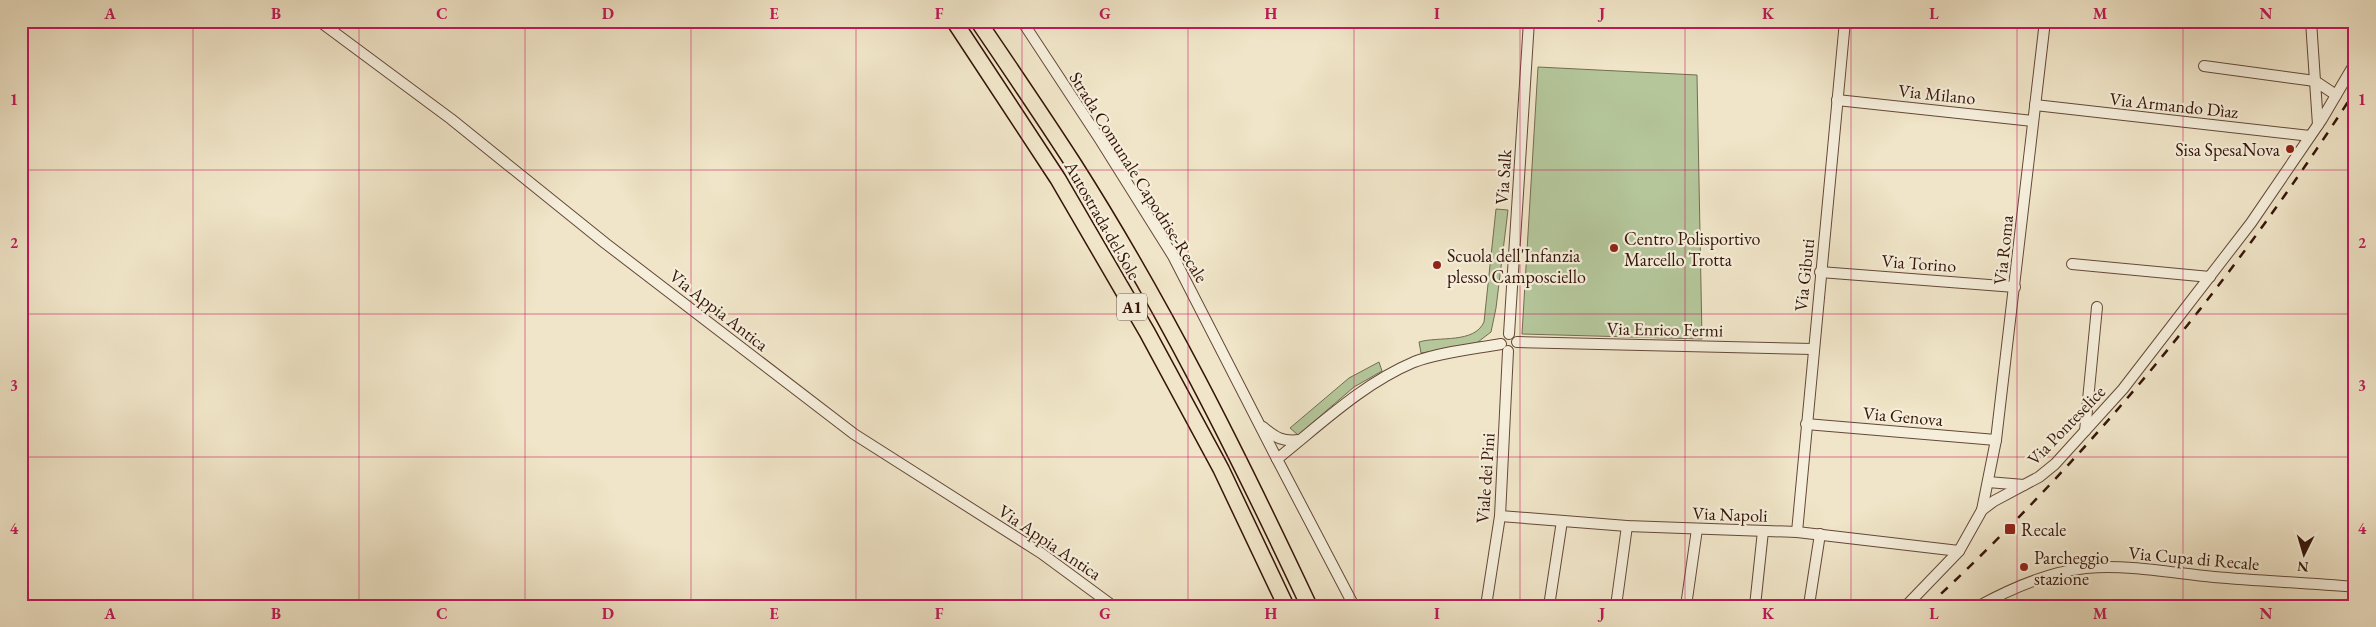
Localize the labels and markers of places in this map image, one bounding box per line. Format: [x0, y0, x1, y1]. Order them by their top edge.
place label: Sisa SpesaNova [2175, 138, 2281, 161]
marker: Sisa SpesaNova [2284, 143, 2296, 155]
place label: Centro Polisportivo Marcello Trotta [1624, 227, 1760, 271]
marker: Centro Polisportivo Marcello Trotta [1608, 242, 1620, 254]
place label: Scuola dell'Infanzia plesso Camposciello [1447, 244, 1586, 288]
marker: Scuola dell'Infanzia plesso Camposciello [1431, 259, 1443, 271]
place label: Recale [2021, 518, 2066, 541]
marker: Recale [2003, 522, 2017, 536]
place label: Parcheggio stazione [2034, 546, 2109, 590]
marker: Parcheggio stazione [2018, 561, 2030, 573]

